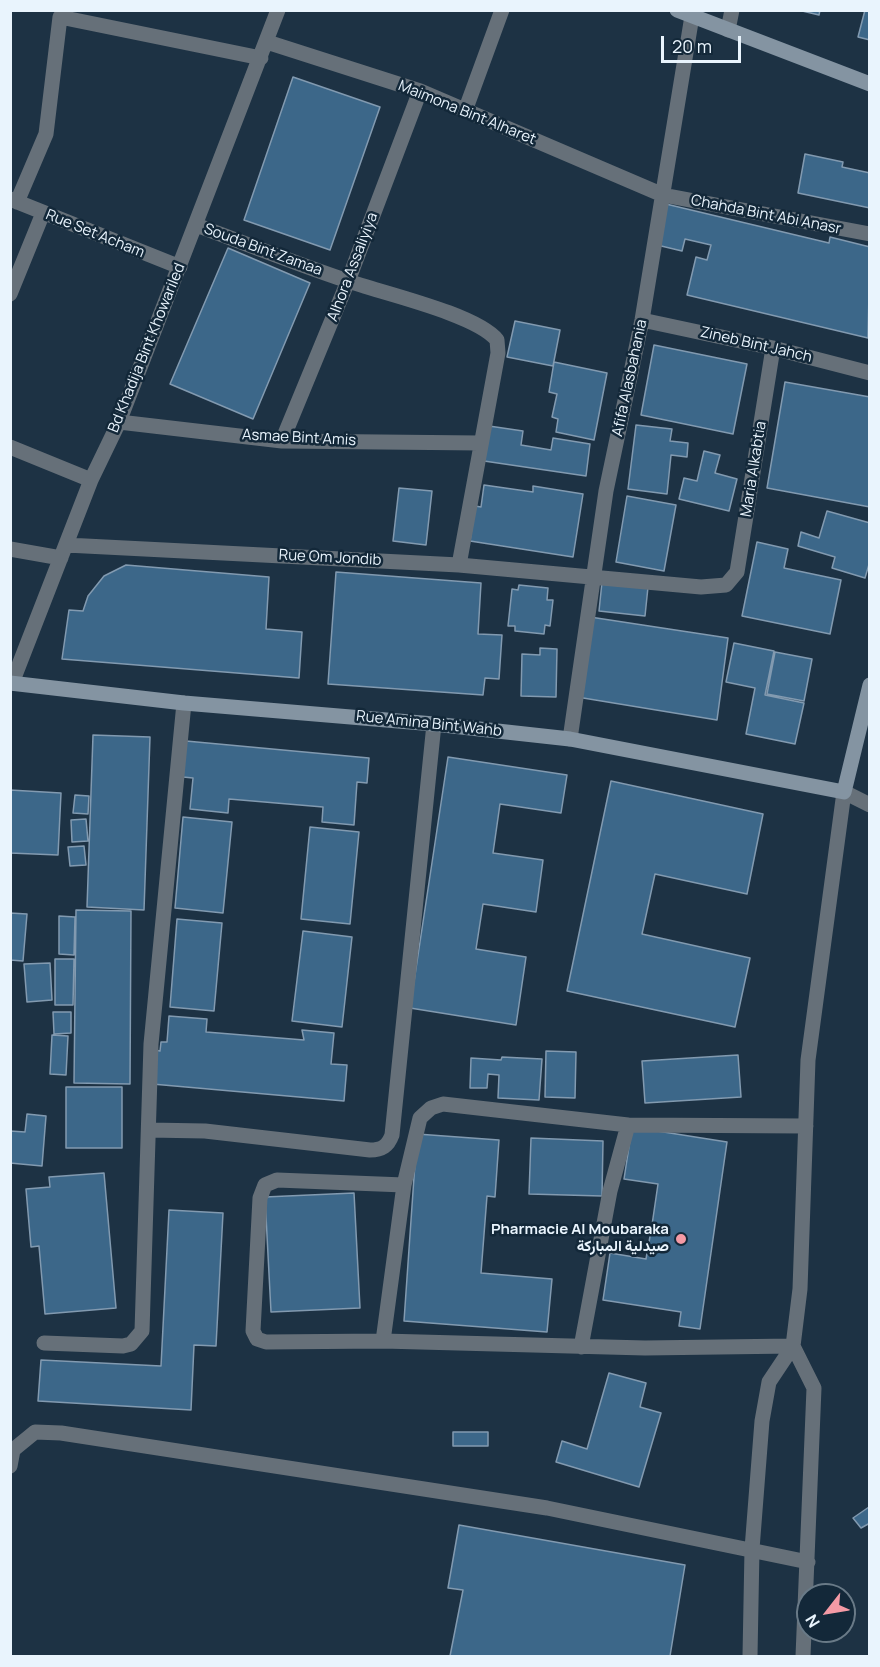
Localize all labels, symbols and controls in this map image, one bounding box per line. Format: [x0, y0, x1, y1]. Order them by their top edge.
scale bar [664, 24, 744, 62]
text: 20 m [672, 34, 712, 58]
street label: Maimona Bint Alharet [395, 77, 539, 149]
street label: Chahda Bint Abi Anasr [689, 192, 843, 238]
street label: Rue Set Acham [43, 206, 147, 262]
street label: Alhora Assaliyiya [324, 210, 382, 324]
street label: Souda Bint Zamaa [201, 220, 325, 280]
street label: Bd Khadija Bint Khowariled [105, 261, 189, 435]
street label: Afifa Alasbahania [609, 318, 651, 438]
street label: Zineb Bint Jahch [698, 323, 814, 367]
street label: Maria Alkabtia [738, 420, 770, 518]
street label: Asmae Bint Amis [241, 426, 357, 450]
street label: Rue Om Jondib [278, 546, 382, 570]
street label: Rue Amina Bint Wahb [355, 707, 503, 741]
place label: Pharmacie Al Moubaraka صيدلية المباركة [491, 1221, 669, 1256]
marker: Pharmacie Al Moubaraka صيدلية المباركة [674, 1232, 688, 1246]
north arrow [796, 1583, 856, 1643]
text: N [800, 1611, 825, 1632]

